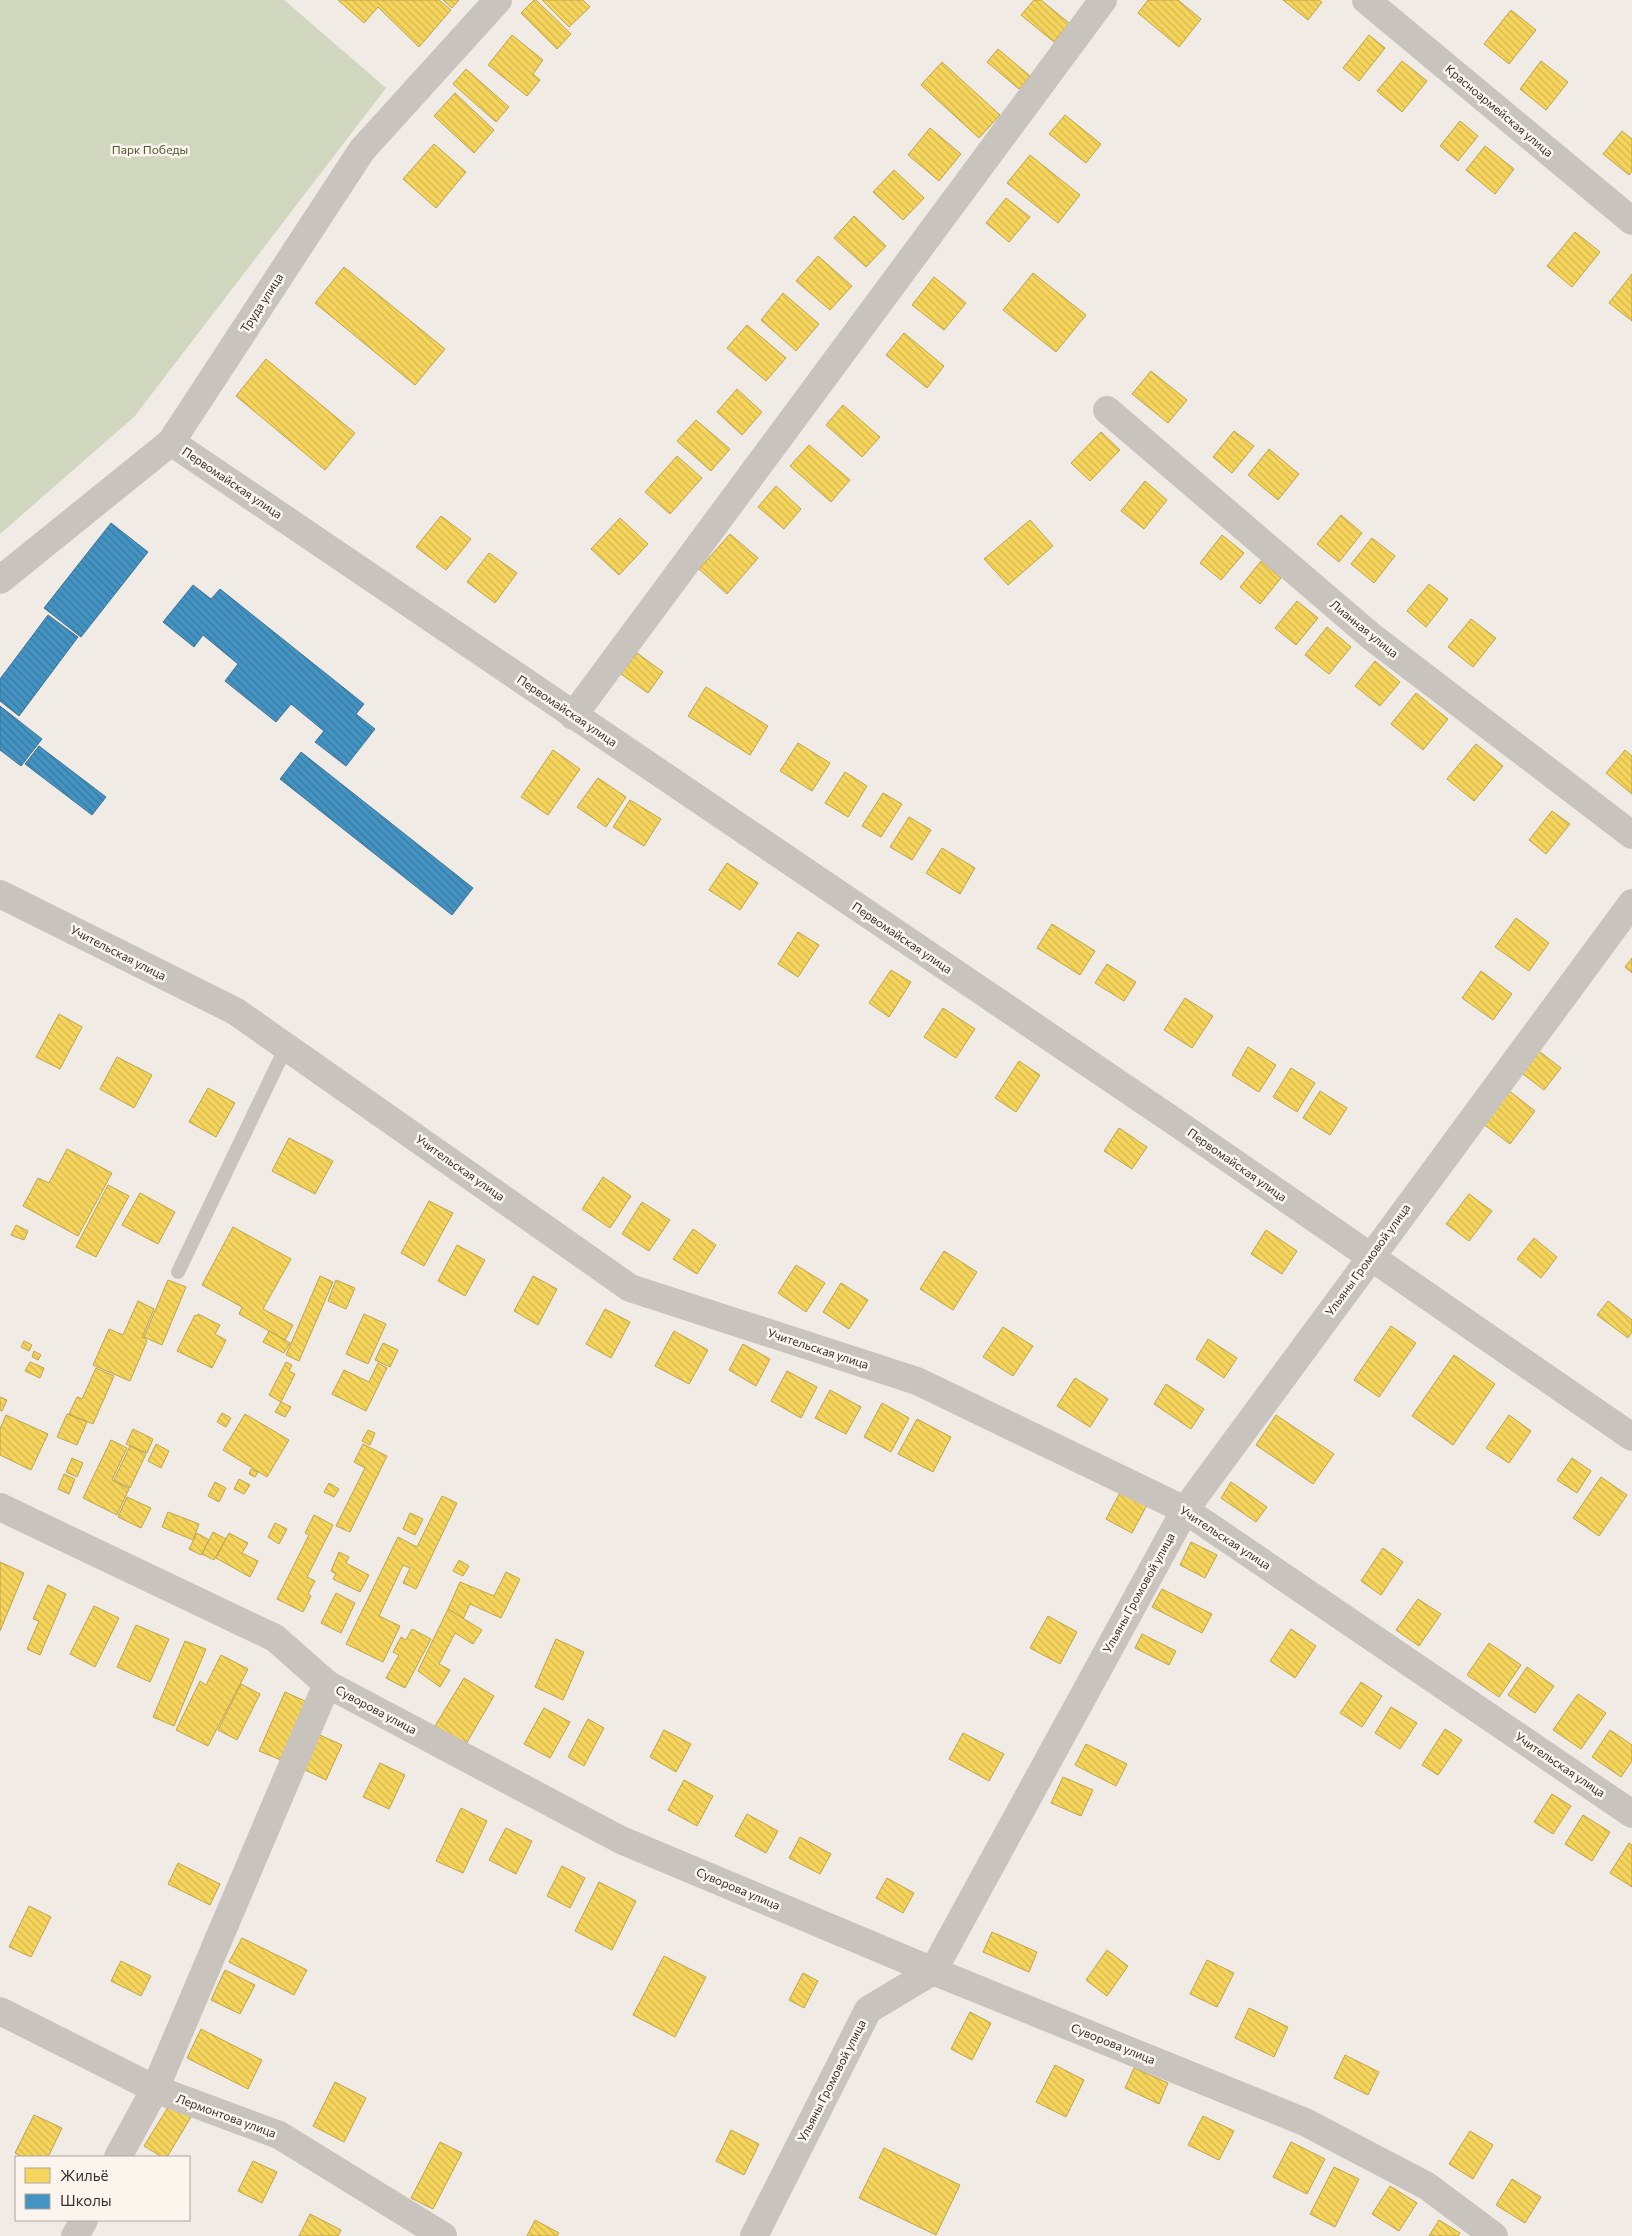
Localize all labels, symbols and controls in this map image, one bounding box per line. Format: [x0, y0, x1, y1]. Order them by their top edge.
street label: Красноармейская улица [1443, 61, 1556, 159]
park label: Парк Победы [112, 142, 188, 156]
street label: Труда улица [237, 270, 285, 335]
street label: Первомайская улица [180, 444, 285, 521]
street label: Лианная улица [1328, 597, 1401, 660]
street label: Первомайская улица [515, 672, 620, 749]
street label: Первомайская улица [850, 899, 955, 976]
street label: Учительская улица [68, 922, 169, 982]
street label: Первомайская улица [1185, 1125, 1290, 1204]
street label: Учительская улица [413, 1131, 508, 1203]
street label: Ульяны Громовой улица [1322, 1201, 1413, 1318]
street label: Учительская улица [766, 1325, 871, 1371]
street label: Учительская улица [1177, 1503, 1274, 1572]
street label: Ульяны Громовой улица [1099, 1530, 1177, 1655]
street label: Суворова улица [334, 1682, 419, 1736]
street label: Учительская улица [1513, 1729, 1608, 1799]
street label: Суворова улица [694, 1864, 782, 1912]
street label: Ульяны Громовой улица [794, 2017, 868, 2144]
street label: Суворова улица [1069, 2020, 1158, 2066]
street label: Лермонтова улица [174, 2090, 278, 2140]
legend [15, 2156, 190, 2221]
text: Жильё [60, 2166, 108, 2184]
text: Школы [60, 2191, 112, 2209]

